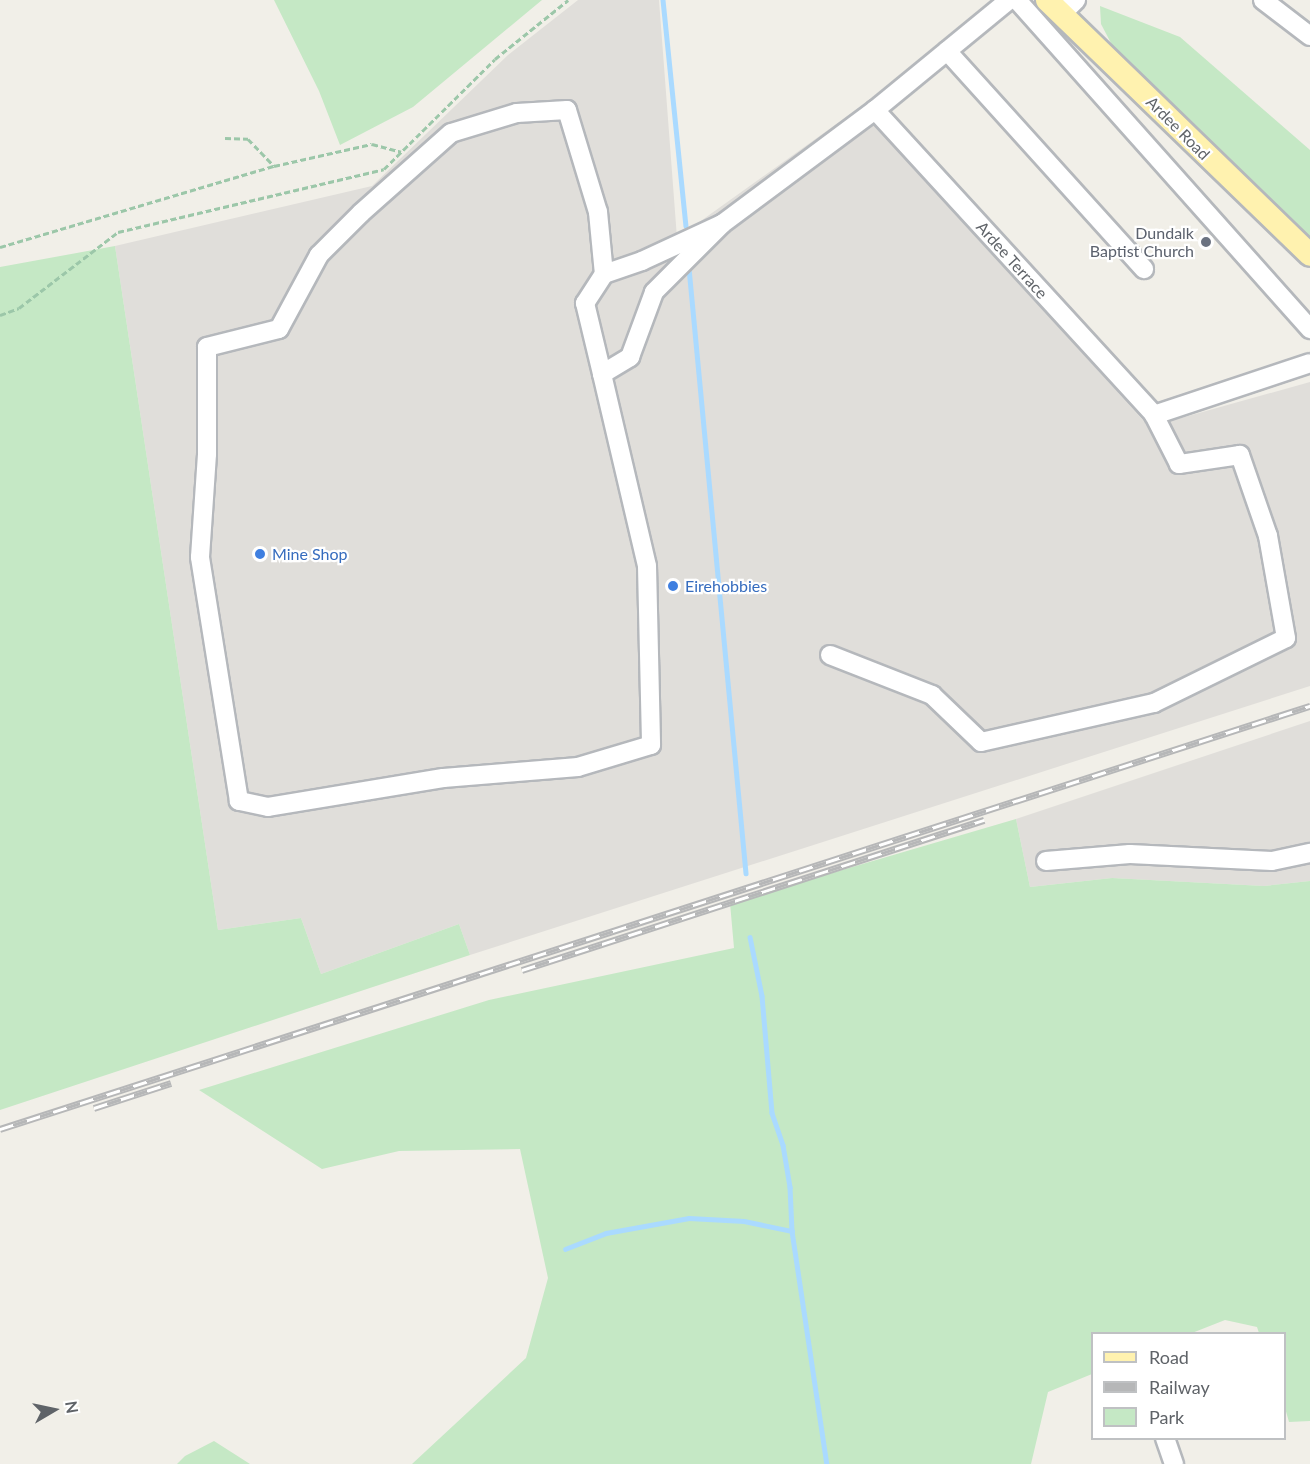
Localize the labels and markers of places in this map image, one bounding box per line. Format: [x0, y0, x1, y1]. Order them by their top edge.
place label: Dundalk Baptist Church [1090, 223, 1194, 261]
marker: Dundalk Baptist Church [1199, 235, 1213, 249]
place label: Mine Shop [272, 544, 348, 564]
marker: Mine Shop [253, 547, 267, 561]
place label: Eirehobbies [685, 576, 767, 596]
marker: Eirehobbies [666, 579, 680, 593]

